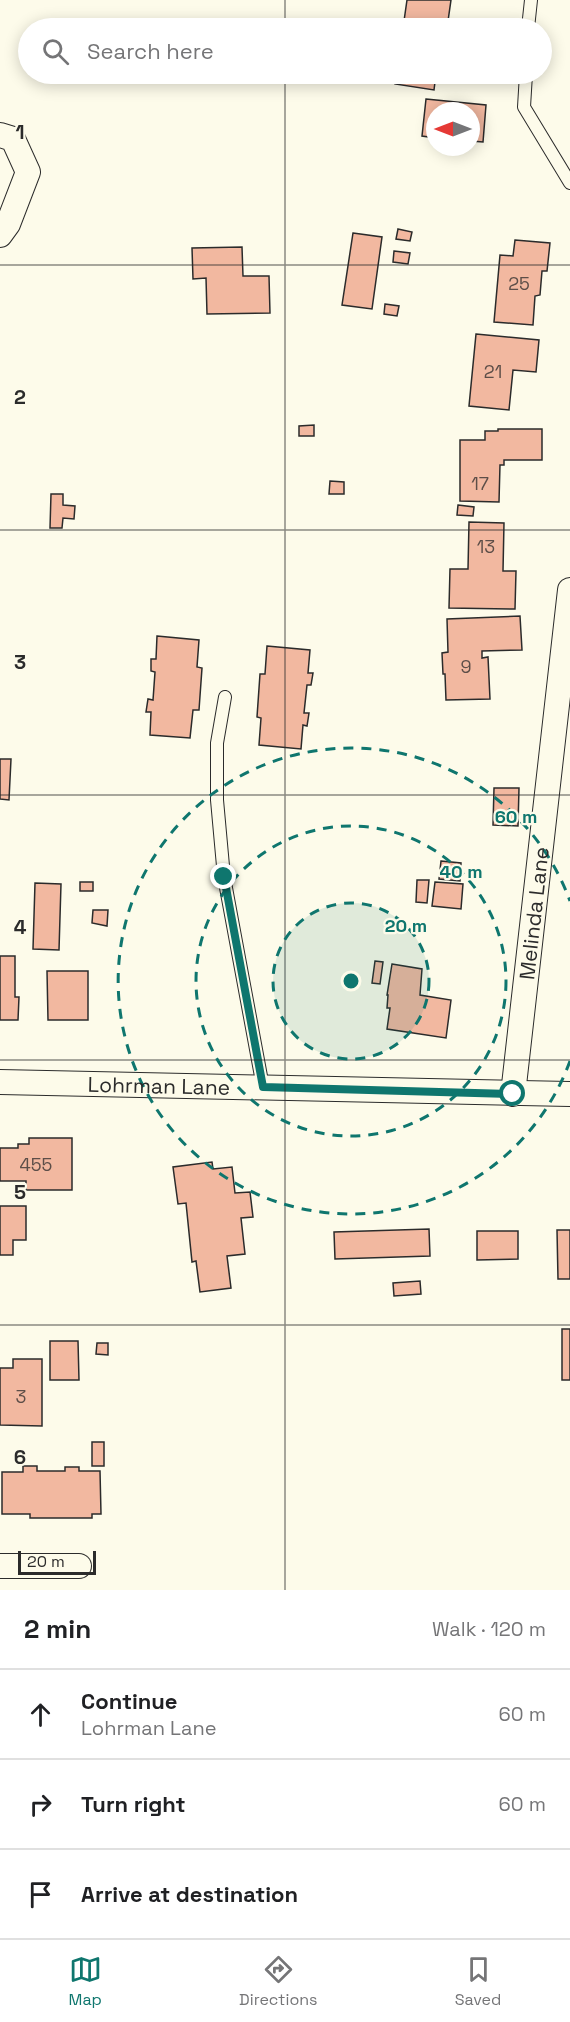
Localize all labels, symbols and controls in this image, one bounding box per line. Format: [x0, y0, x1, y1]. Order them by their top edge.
search box [18, 18, 552, 84]
icon: search [39, 35, 72, 68]
text: Search here [87, 37, 214, 65]
north arrow [426, 102, 480, 156]
text: 1 [15, 119, 25, 145]
house number: 25 [508, 272, 530, 295]
house number: 21 [484, 360, 502, 383]
text: 2 [14, 384, 26, 410]
house number: 17 [471, 472, 489, 495]
house number: 13 [477, 535, 495, 558]
text: 3 [14, 649, 26, 675]
house number: 9 [460, 655, 472, 678]
text: 60 m [495, 805, 537, 828]
street label: Melinda Lane [513, 845, 554, 981]
text: 40 m [439, 860, 483, 883]
route end [210, 863, 236, 889]
text: 4 [14, 914, 27, 940]
text: 20 m [385, 914, 427, 937]
centre of rings [341, 971, 361, 991]
street label: Lohrman Lane [87, 1070, 230, 1100]
route start [499, 1080, 525, 1106]
house number: 455 [20, 1153, 52, 1176]
text: 5 [14, 1179, 26, 1205]
house number: 3 [16, 1385, 26, 1408]
text: 6 [14, 1444, 26, 1470]
scale bar [18, 1548, 96, 1576]
text: 20 m [27, 1551, 65, 1572]
text: 2 min [24, 1612, 91, 1646]
text: Walk · 120 m [432, 1616, 546, 1642]
text: Continue [81, 1687, 177, 1715]
icon: ahead [24, 1698, 57, 1731]
text: 60 m [499, 1701, 546, 1727]
text: Lohrman Lane [81, 1715, 217, 1741]
icon: right [24, 1788, 57, 1821]
text: Turn right [81, 1790, 186, 1818]
text: 60 m [499, 1791, 546, 1817]
icon: arrive [24, 1878, 57, 1911]
text: Arrive at destination [81, 1880, 298, 1908]
tab: Map [69, 1953, 102, 2010]
tab: Directions [239, 1953, 318, 2010]
tab: Saved [455, 1953, 501, 2010]

